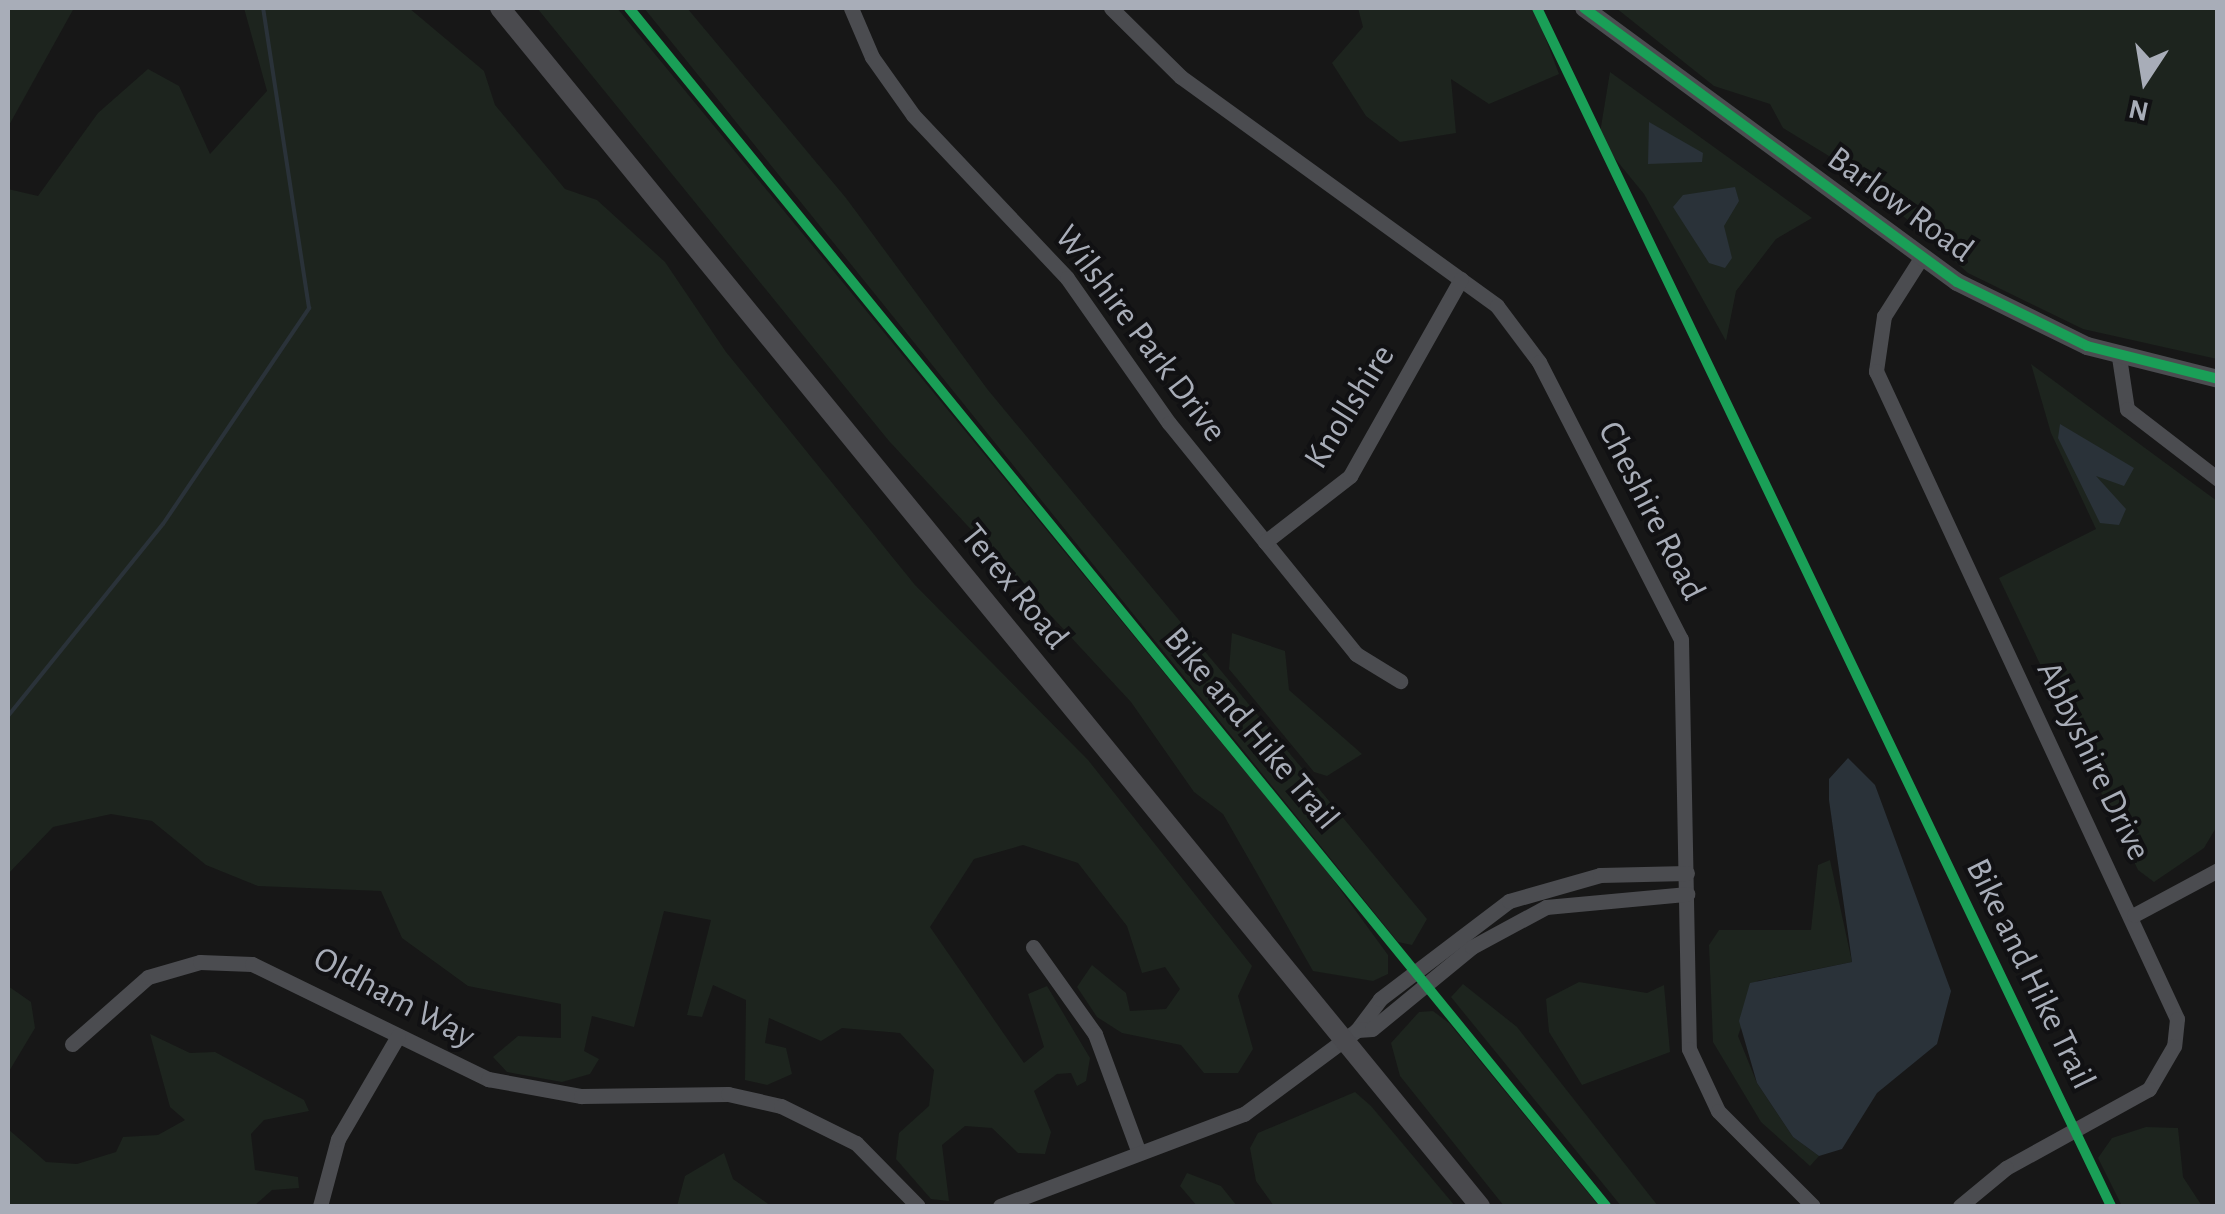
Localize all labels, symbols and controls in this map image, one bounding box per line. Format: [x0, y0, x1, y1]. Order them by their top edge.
north arrow [2095, 30, 2195, 130]
text: N [2126, 94, 2151, 125]
street label: Barlow Road [1819, 138, 1981, 272]
street label: Wilshire Park Drive [1045, 217, 1235, 451]
street label: Knollshire [1296, 337, 1404, 477]
street label: Cheshire Road [1588, 415, 1714, 607]
street label: Terex Road [951, 516, 1077, 658]
street label: Bike and Hike Trail [1154, 619, 1348, 839]
street label: Abbyshire Drive [2027, 655, 2159, 867]
street label: Bike and Hike Trail [1956, 852, 2104, 1096]
street label: Oldham Way [306, 938, 482, 1058]

